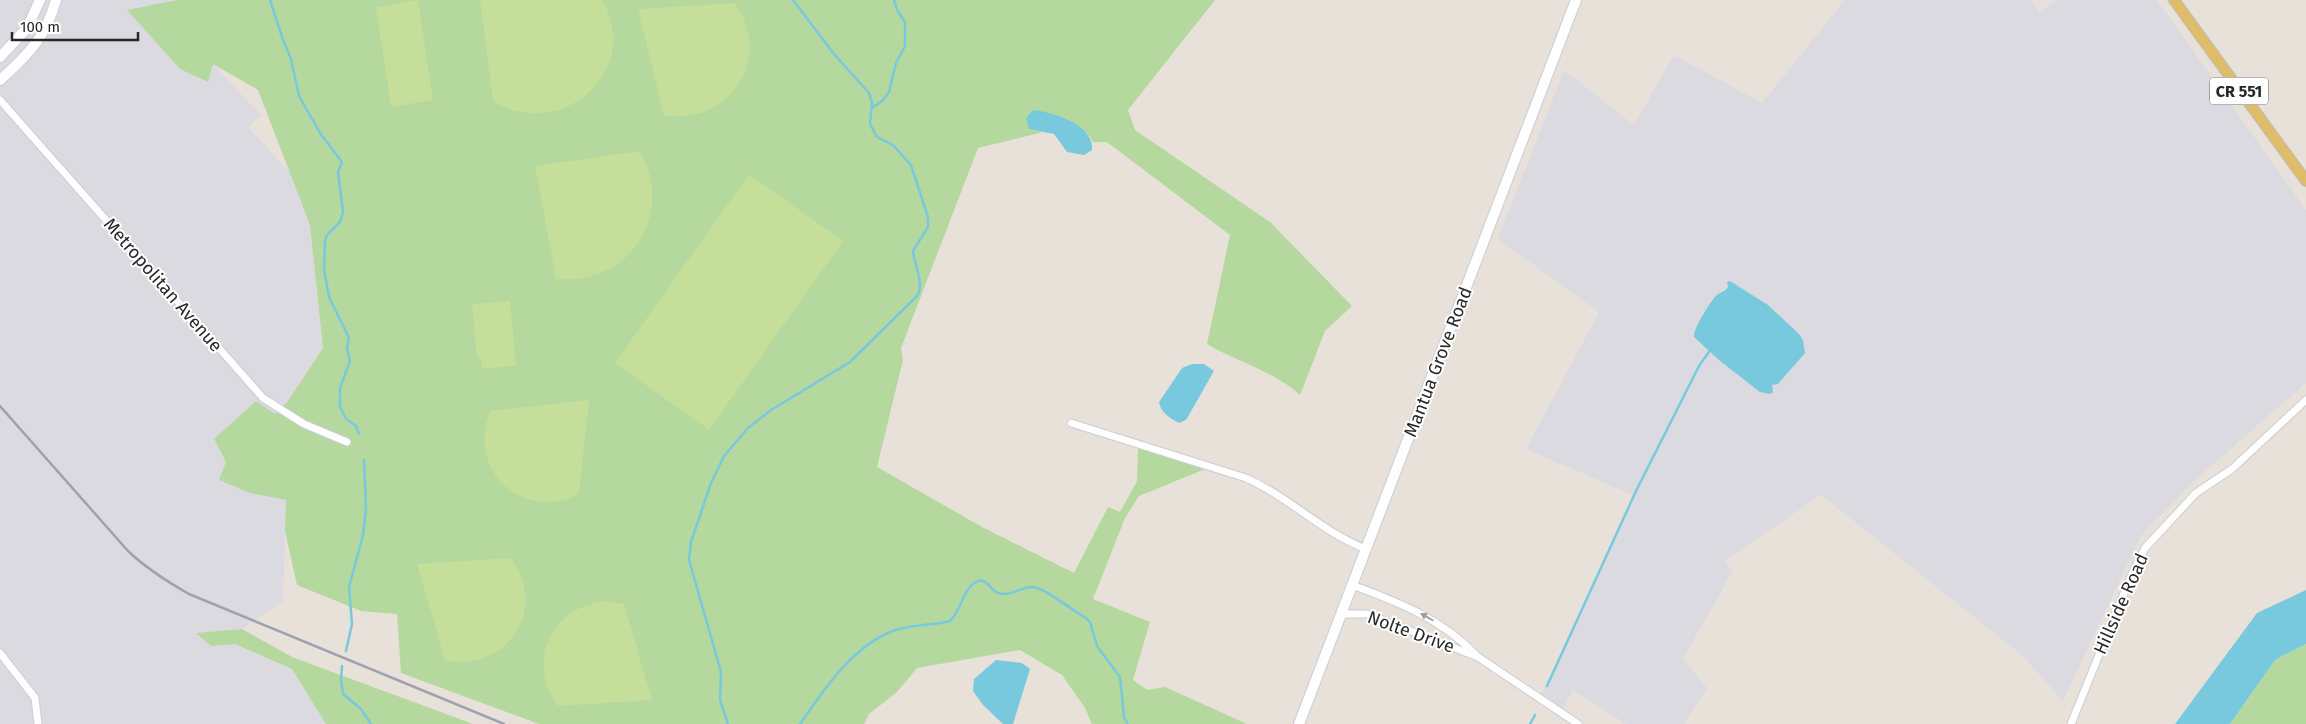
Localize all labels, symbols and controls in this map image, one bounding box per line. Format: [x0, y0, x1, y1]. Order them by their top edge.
scale bar [12, 10, 139, 42]
text: 100 m [20, 18, 60, 36]
road number: CR 551 [2210, 78, 2268, 104]
street label: Metropolitan Avenue [99, 214, 227, 356]
street label: Mantua Grove Road [1399, 284, 1477, 440]
street label: Hillside Road [2089, 550, 2153, 658]
street label: Nolte Drive [1364, 606, 1458, 658]
one-way arrow [1420, 612, 1433, 621]

